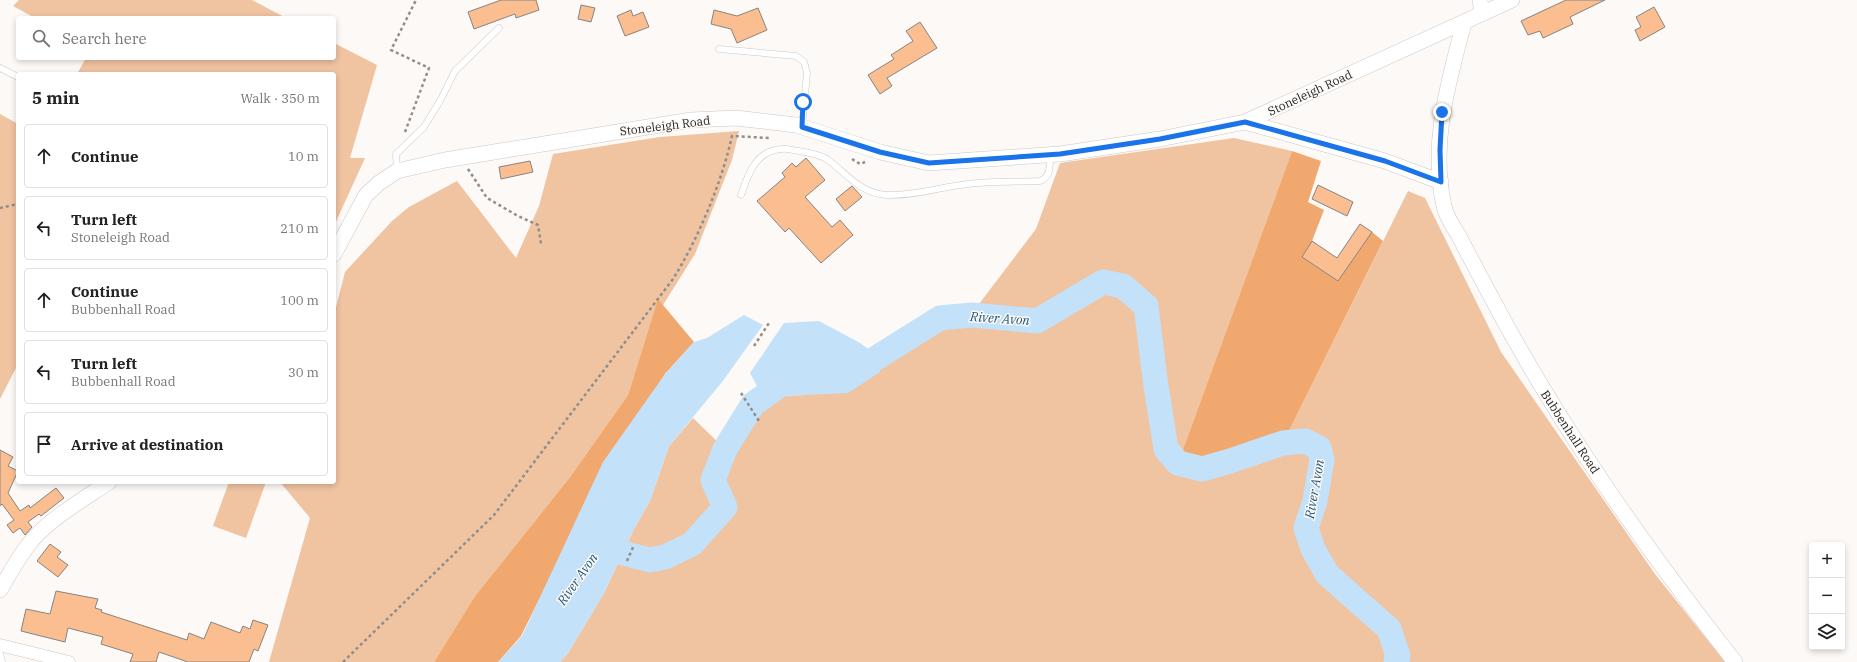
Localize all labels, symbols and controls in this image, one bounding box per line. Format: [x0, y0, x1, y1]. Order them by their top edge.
search box [16, 16, 336, 60]
icon: search [30, 27, 52, 49]
text: Search here [62, 29, 147, 48]
street label: Stoneleigh Road [1265, 66, 1354, 119]
text: 5 min [32, 87, 80, 109]
text: Walk · 350 m [241, 90, 320, 107]
route start [794, 93, 812, 111]
route end [1433, 103, 1451, 121]
street label: Stoneleigh Road [619, 112, 711, 139]
icon: ahead [33, 145, 55, 167]
text: Continue [71, 147, 138, 166]
text: 10 m [288, 148, 319, 165]
text: Turn left [71, 210, 137, 229]
icon: left [33, 217, 55, 239]
text: 210 m [280, 220, 319, 237]
text: Stoneleigh Road [71, 229, 170, 246]
text: Continue [71, 282, 138, 301]
icon: ahead [33, 289, 55, 311]
text: 100 m [280, 292, 319, 309]
text: Bubbenhall Road [71, 301, 176, 318]
water label: River Avon [969, 308, 1031, 329]
text: Turn left [71, 354, 137, 373]
icon: left [33, 361, 55, 383]
text: 30 m [288, 364, 319, 381]
text: Bubbenhall Road [71, 373, 176, 390]
street label: Bubbenhall Road [1538, 387, 1603, 476]
icon: arrive [33, 433, 55, 455]
text: Arrive at destination [71, 435, 223, 454]
water label: River Avon [1301, 458, 1328, 521]
map controls [1809, 542, 1845, 650]
button: + [1809, 542, 1845, 578]
water label: River Avon [553, 549, 602, 609]
button: − [1809, 578, 1845, 614]
button: layers [1809, 614, 1845, 650]

